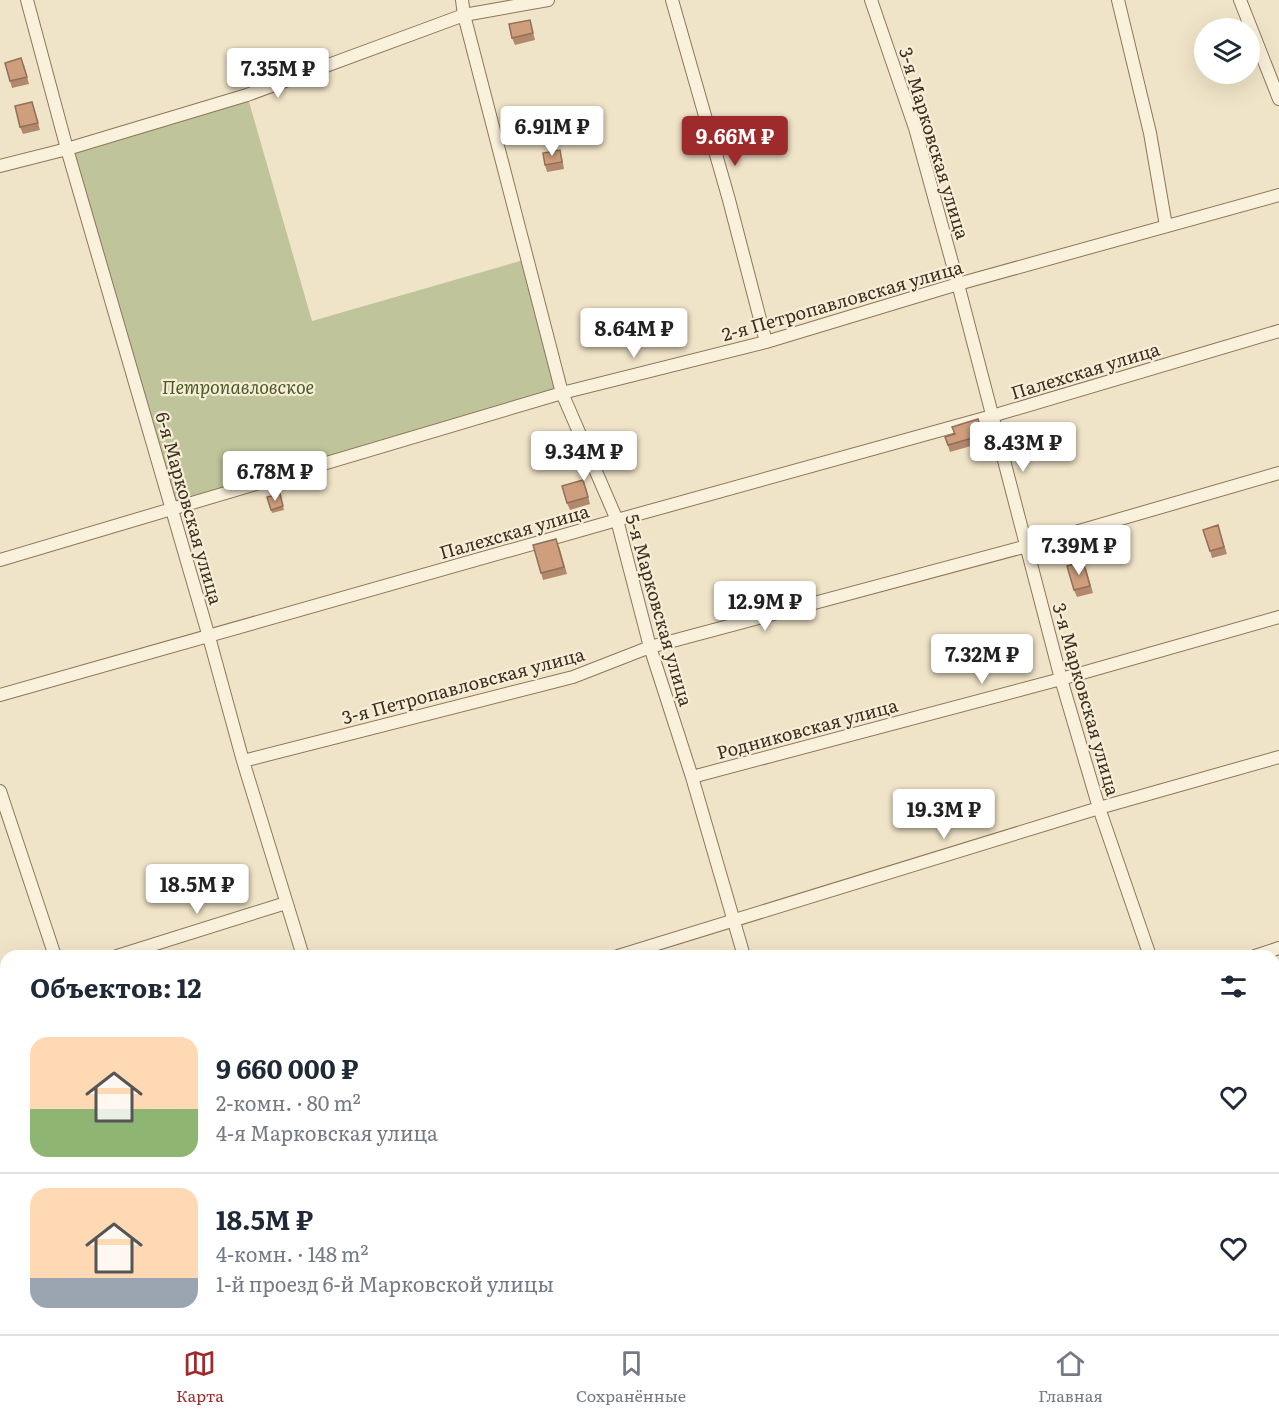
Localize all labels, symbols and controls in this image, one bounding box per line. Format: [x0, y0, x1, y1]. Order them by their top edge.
map controls [1194, 18, 1260, 84]
button: layers [1194, 18, 1260, 84]
street label: 3-я Марковская улица [893, 44, 977, 243]
pin: 7.35M ₽ [223, 48, 333, 99]
text: 7.35M ₽ [241, 52, 315, 82]
pin: 6.91M ₽ [497, 106, 607, 157]
text: 6.91M ₽ [514, 110, 590, 140]
pin: 9.66M ₽ [680, 116, 790, 167]
text: 9.66M ₽ [696, 120, 774, 150]
street label: 2-я Петропавловская улица [718, 253, 966, 347]
pin: 8.64M ₽ [579, 308, 689, 359]
text: 8.64M ₽ [594, 312, 674, 342]
street label: Палехская улица [1007, 334, 1163, 406]
park label: Петропавловское [162, 373, 314, 400]
street label: 6-я Марковская улица [150, 408, 231, 608]
pin: 8.43M ₽ [968, 422, 1078, 473]
text: 8.43M ₽ [984, 426, 1062, 456]
pin: 9.34M ₽ [529, 431, 639, 482]
text: 9.34M ₽ [545, 435, 623, 465]
pin: 6.78M ₽ [220, 451, 330, 502]
text: 6.78M ₽ [237, 455, 313, 485]
street label: Палехская улица [436, 497, 592, 565]
street label: 5-я Марковская улица [620, 511, 700, 710]
pin: 7.39M ₽ [1024, 525, 1134, 576]
text: 7.39M ₽ [1041, 529, 1117, 559]
pin: 12.9M ₽ [710, 581, 820, 632]
text: 12.9M ₽ [728, 585, 802, 615]
street label: 3-я Марковская улица [1047, 599, 1128, 799]
pin: 7.32M ₽ [927, 634, 1037, 685]
text: 7.32M ₽ [945, 638, 1019, 668]
street label: 3-я Петропавловская улица [339, 640, 588, 730]
street label: Родниковская улица [713, 691, 901, 765]
pin: 19.3M ₽ [889, 789, 999, 840]
text: 19.3M ₽ [907, 793, 981, 823]
pin: 18.5M ₽ [142, 864, 252, 915]
text: 18.5M ₽ [160, 868, 234, 898]
text: Объектов: 12 [30, 967, 201, 1006]
icon: filters [1217, 970, 1250, 1003]
text: 9 660 000 ₽ [216, 1048, 358, 1087]
icon: home [78, 1061, 150, 1133]
icon: heart [1217, 1081, 1250, 1114]
text: 2-комн. · 80 m² [216, 1087, 361, 1117]
text: 4-я Марковская улица [216, 1117, 438, 1147]
text: 18.5M ₽ [216, 1199, 313, 1238]
icon: home [78, 1212, 150, 1284]
icon: heart [1217, 1232, 1250, 1265]
text: 4-комн. · 148 m² [216, 1238, 368, 1268]
text: 1-й проезд 6-й Марковской улицы [216, 1268, 554, 1298]
tab: Карта [176, 1347, 224, 1407]
tab: Сохранённые [576, 1347, 686, 1407]
tab: Главная [1038, 1347, 1103, 1407]

